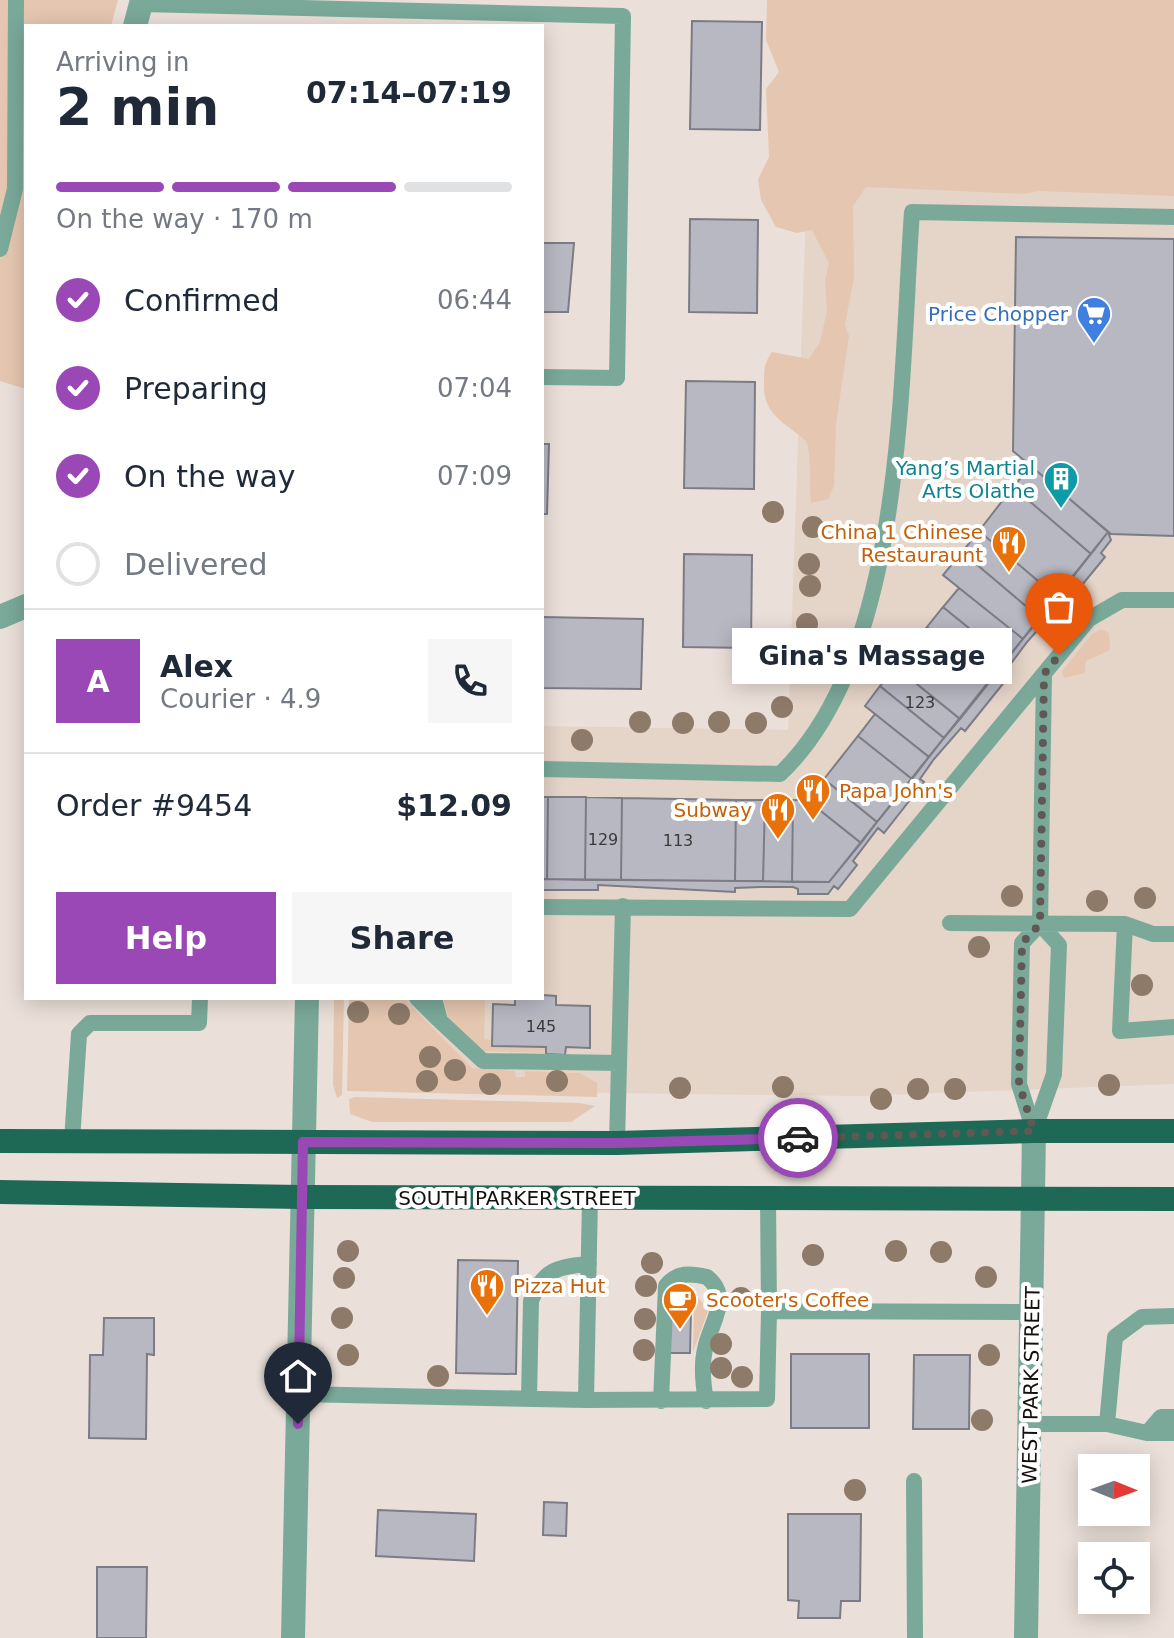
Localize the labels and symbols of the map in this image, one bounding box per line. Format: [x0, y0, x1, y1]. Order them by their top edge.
supermarket icon: Price Chopper [1075, 295, 1113, 345]
place label: Price Chopper [928, 302, 1069, 326]
place label: Yang’s Martial Arts Olathe [895, 456, 1035, 503]
building icon: Yang’s Martial Arts Olathe [1042, 460, 1080, 510]
place label: China 1 Chinese Restauraunt [821, 520, 983, 567]
restaurant icon: China 1 Chinese Restauraunt [990, 524, 1028, 574]
pin [1025, 573, 1093, 655]
callout: Gina's Massage [731, 627, 1011, 683]
house number: 123 [905, 693, 935, 712]
restaurant icon: Papa John's [794, 772, 832, 822]
place label: Papa John's [839, 779, 953, 803]
restaurant icon: Subway [759, 791, 797, 841]
place label: Subway [673, 798, 752, 822]
house number: 129 [588, 830, 618, 849]
house number: 113 [663, 831, 693, 850]
house number: 145 [526, 1017, 556, 1036]
courier [758, 1098, 838, 1178]
street label: SOUTH PARKER STREET [398, 1186, 636, 1210]
restaurant icon: Pizza Hut [468, 1267, 506, 1317]
place label: Pizza Hut [513, 1274, 606, 1298]
cafe icon: Scooter's Coffee [661, 1281, 699, 1331]
street label: WEST PARK STREET [1017, 1285, 1045, 1484]
place label: Scooter's Coffee [706, 1288, 869, 1312]
pin [264, 1342, 332, 1424]
north arrow [1078, 1454, 1150, 1526]

